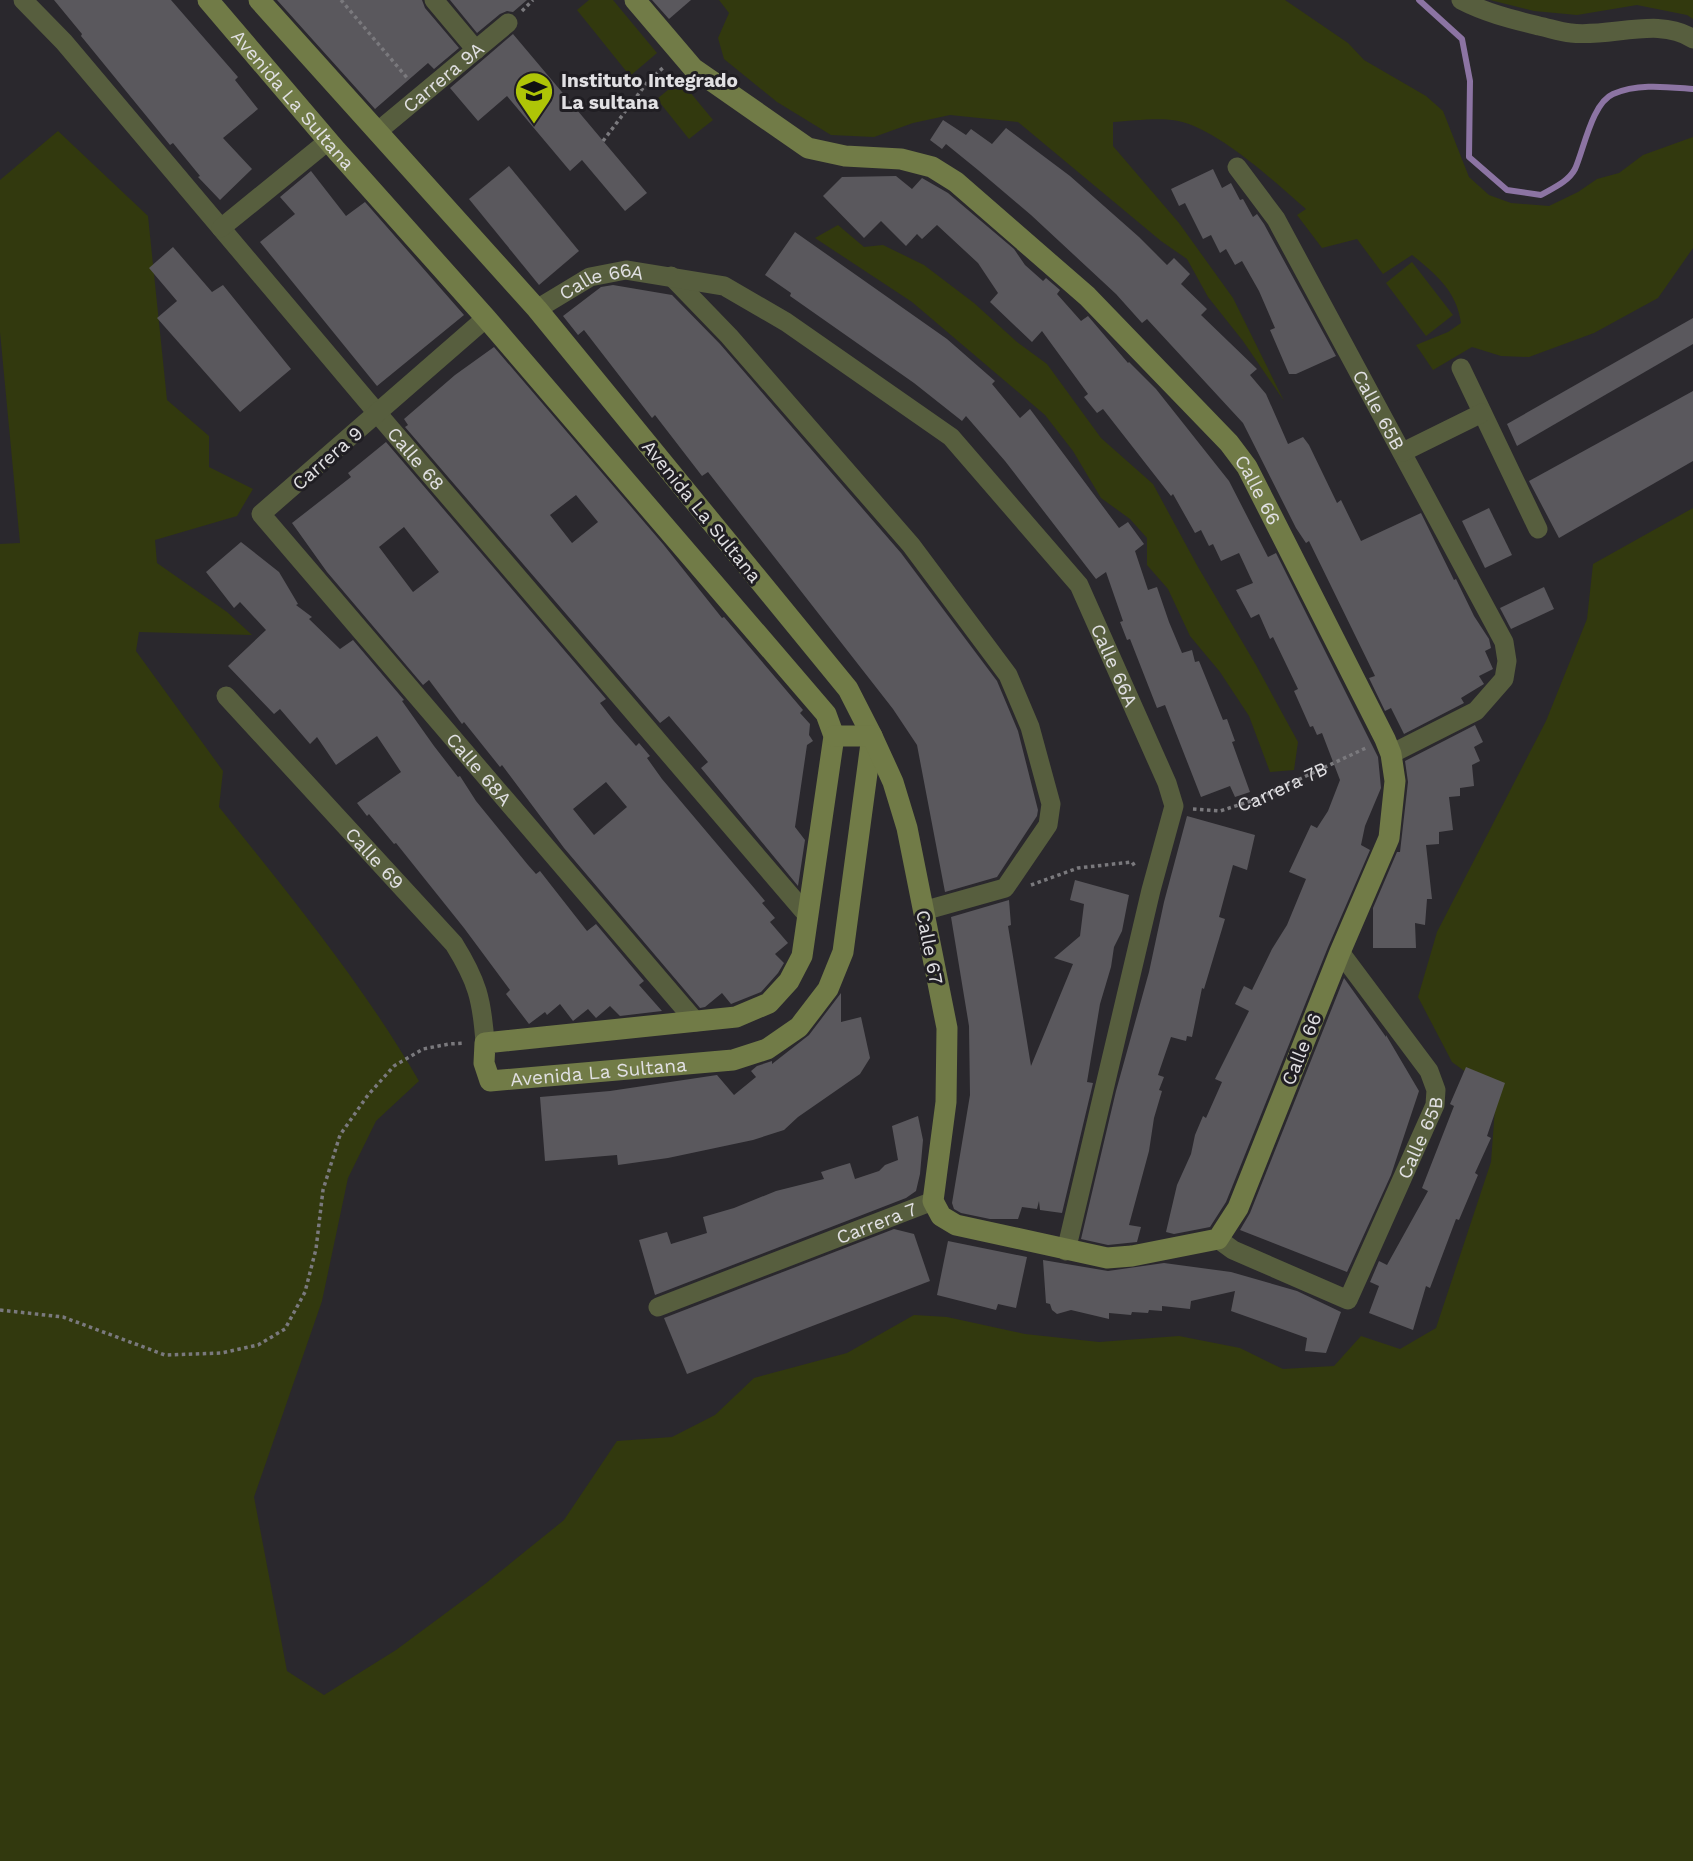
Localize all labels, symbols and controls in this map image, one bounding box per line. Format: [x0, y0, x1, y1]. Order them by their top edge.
street label: Avenida La Sultana [226, 25, 359, 175]
street label: Carrera 9A [398, 37, 489, 118]
place label: Instituto Integrado La sultana [561, 69, 738, 114]
school or university icon: Instituto Integrado La sultana [513, 70, 555, 125]
street label: Calle 66A [555, 258, 646, 305]
street label: Calle 65B [1348, 366, 1410, 454]
street label: Carrera 9 [287, 421, 367, 495]
street label: Calle 68 [382, 422, 449, 495]
street label: Avenida La Sultana [637, 435, 766, 587]
street label: Calle 66 [1230, 450, 1285, 529]
street label: Calle 66A [1086, 620, 1143, 711]
street label: Calle 68A [441, 728, 517, 811]
street label: Carrera 7B [1234, 757, 1331, 817]
street label: Calle 69 [340, 822, 409, 894]
street label: Calle 67 [911, 908, 948, 986]
street label: Calle 66 [1277, 1010, 1326, 1089]
street label: Avenida La Sultana [509, 1053, 688, 1091]
street label: Calle 65B [1393, 1096, 1448, 1183]
street label: Carrera 7 [833, 1197, 920, 1249]

